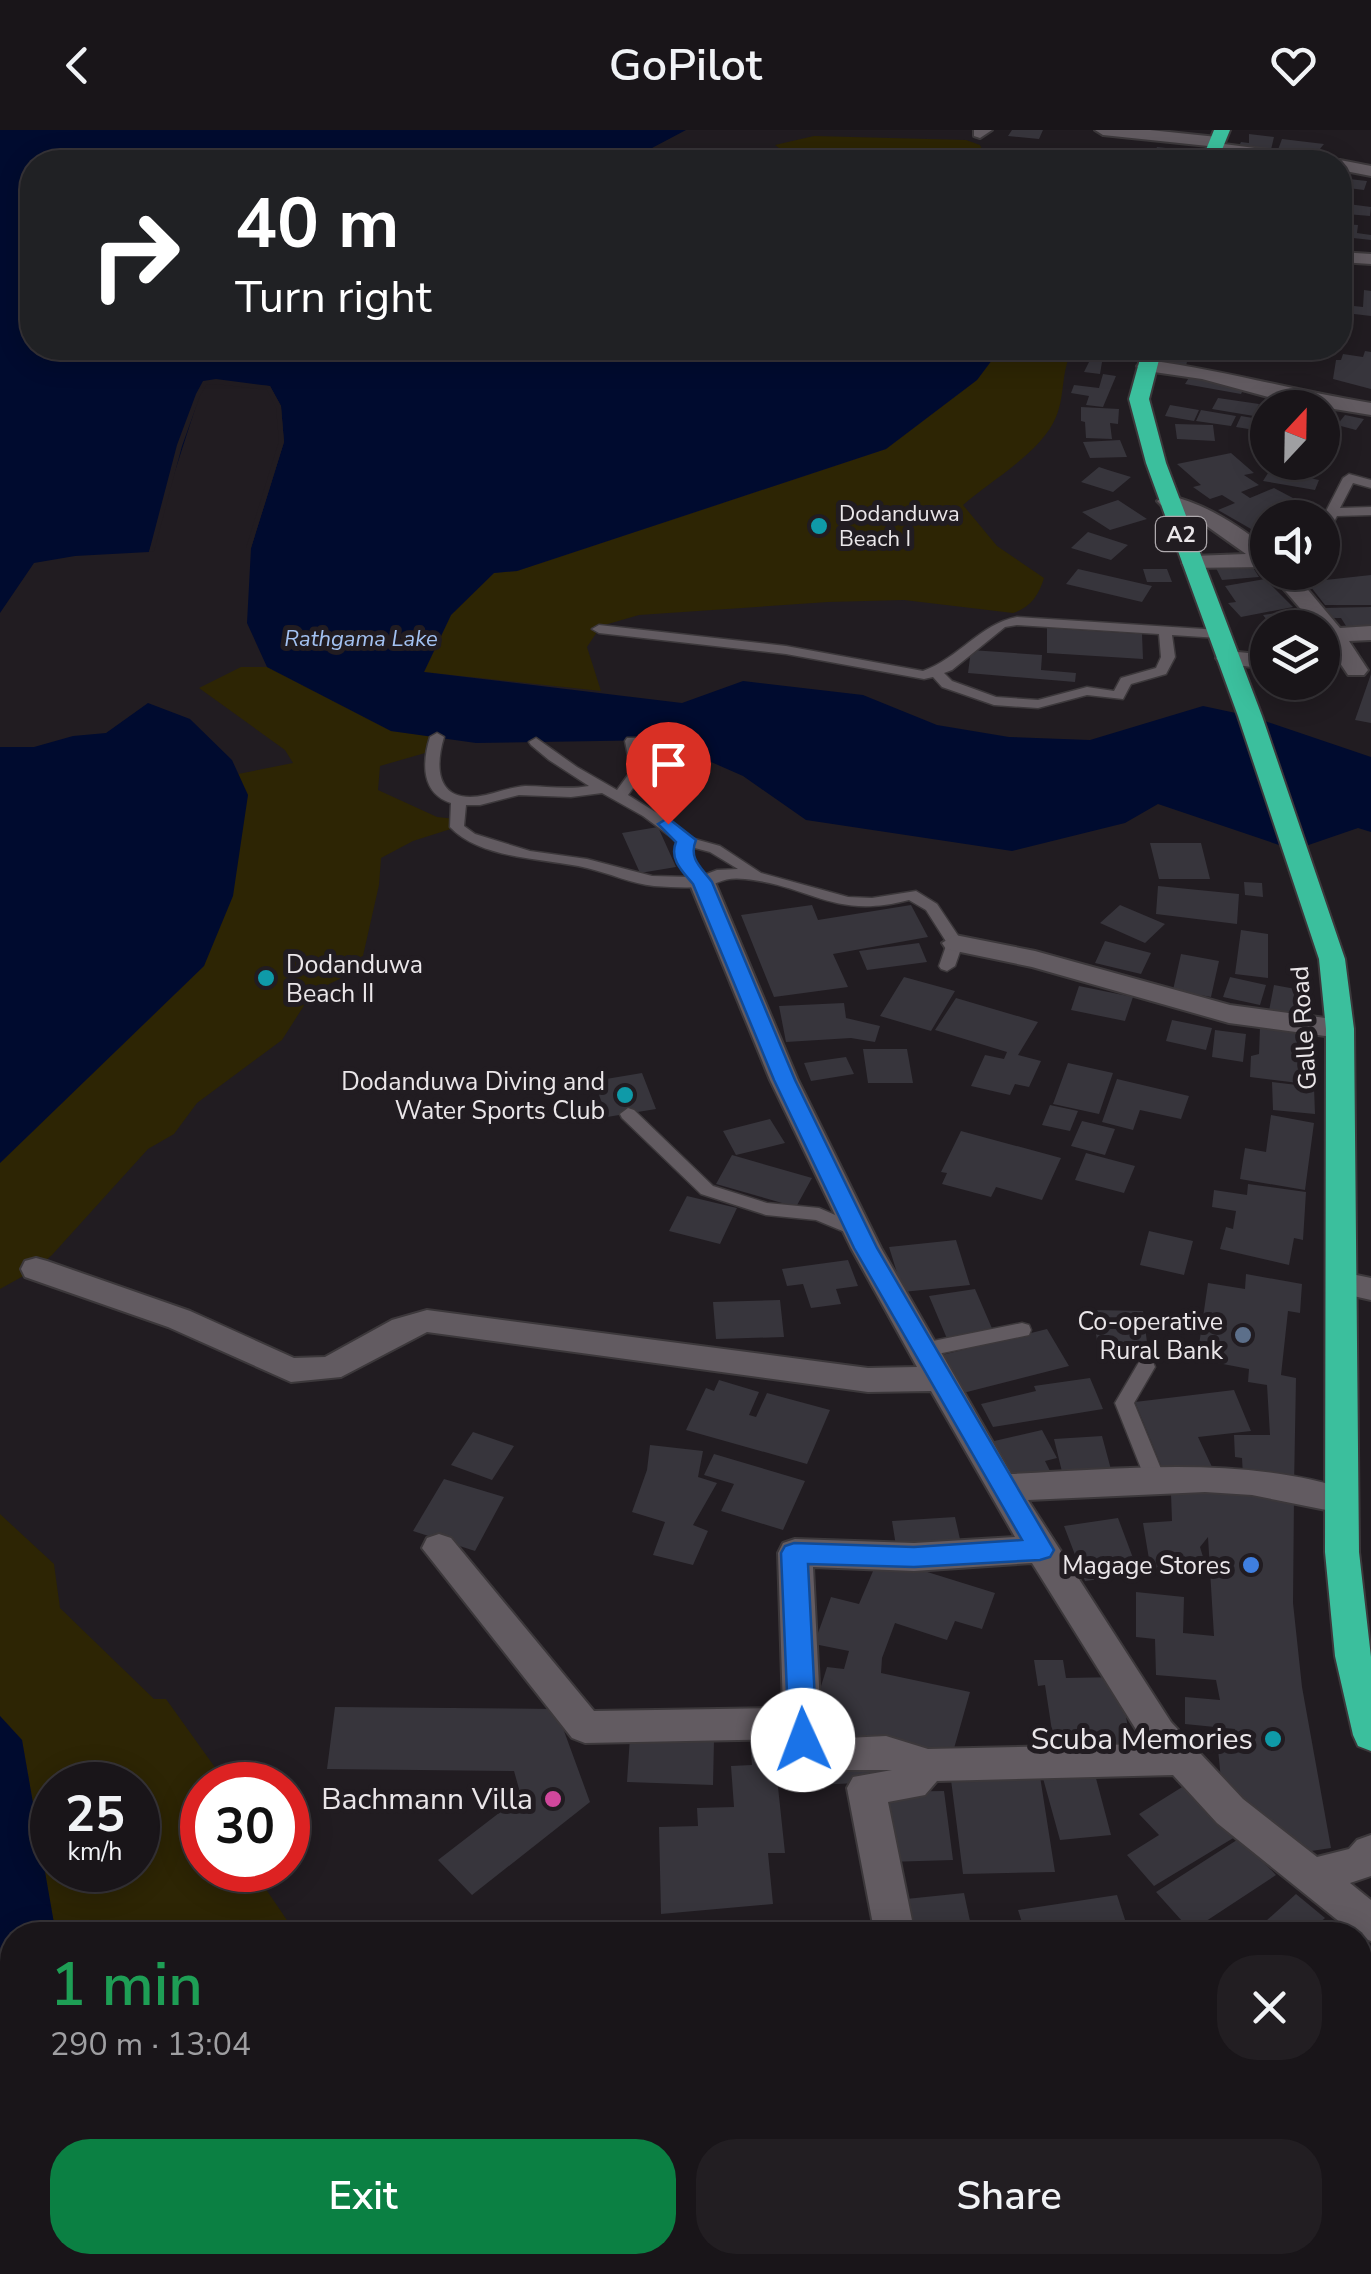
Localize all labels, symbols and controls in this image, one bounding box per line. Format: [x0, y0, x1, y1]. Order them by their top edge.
text: GoPilot [609, 35, 762, 96]
icon: back [50, 38, 105, 93]
icon: heart [1266, 38, 1321, 93]
text: 40 m [235, 176, 399, 272]
icon: right [70, 190, 200, 320]
text: Turn right [235, 267, 432, 328]
north arrow [1250, 390, 1340, 480]
map controls [1250, 390, 1340, 700]
place label: Dodanduwa Beach I [839, 499, 960, 554]
button: sound [1250, 500, 1340, 590]
marker: Dodanduwa Beach I [808, 515, 830, 537]
road number: A2 [1156, 517, 1206, 551]
button: layers [1250, 610, 1340, 700]
water label: Rathgama Lake [284, 624, 438, 654]
pin [626, 722, 711, 825]
icon: arrive [641, 737, 696, 792]
place label: Dodanduwa Beach II [286, 948, 423, 1011]
street label: Galle Road [1283, 965, 1325, 1091]
marker: Dodanduwa Beach II [255, 967, 277, 989]
place label: Dodanduwa Diving and Water Sports Club [341, 1065, 605, 1128]
marker: Dodanduwa Diving and Water Sports Club [614, 1084, 636, 1106]
place label: Co-operative Rural Bank [1077, 1305, 1223, 1368]
marker: Co-operative Rural Bank [1232, 1324, 1254, 1346]
place label: Magage Stores [1062, 1549, 1231, 1583]
marker: Magage Stores [1240, 1554, 1262, 1576]
position arrow [751, 1688, 855, 1792]
place label: Scuba Memories [1031, 1719, 1253, 1760]
marker: Scuba Memories [1262, 1728, 1284, 1750]
speed limit sign: 30 [180, 1762, 310, 1892]
place label: Bachmann Villa [321, 1779, 533, 1820]
text: 25 [65, 1780, 125, 1849]
marker: Bachmann Villa [542, 1788, 564, 1810]
text: km/h [67, 1835, 123, 1869]
text: 1 min [50, 1944, 203, 2026]
button: close [1217, 1955, 1322, 2060]
text: 290 m · 13:04 [50, 2023, 251, 2066]
button: Exit [50, 2139, 676, 2254]
button: Share [696, 2139, 1322, 2254]

